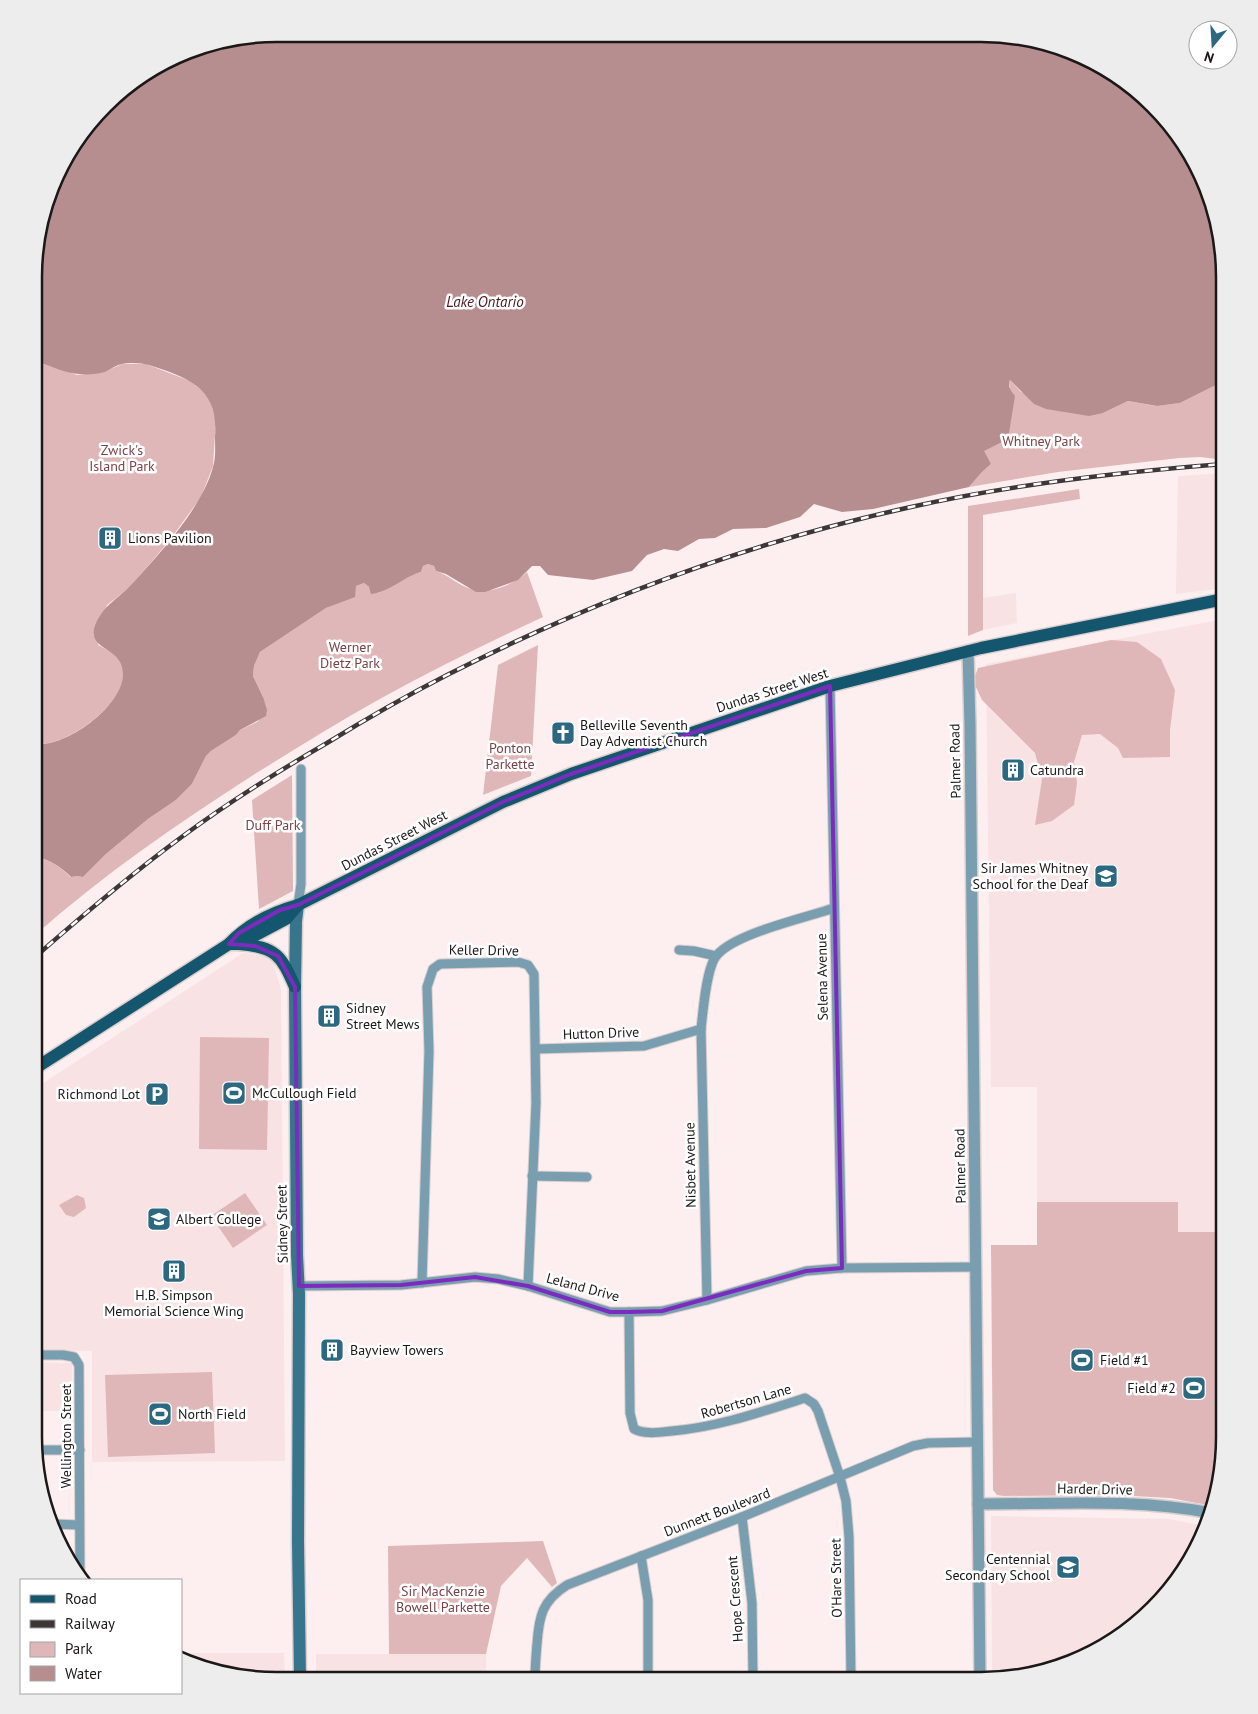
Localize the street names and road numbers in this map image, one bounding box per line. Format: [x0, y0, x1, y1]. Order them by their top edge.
street label: Dundas Street West [714, 663, 830, 717]
street label: Palmer Road [945, 723, 965, 799]
street label: Dundas Street West [338, 805, 450, 874]
street label: Selena Avenue [812, 933, 832, 1021]
street label: Keller Drive [449, 940, 519, 960]
street label: Hutton Drive [562, 1023, 640, 1043]
street label: Nisbet Avenue [680, 1122, 700, 1208]
street label: Palmer Road [950, 1128, 970, 1204]
street label: Sidney Street [272, 1184, 292, 1264]
street label: Leland Drive [545, 1269, 621, 1305]
street label: Robertson Lane [699, 1379, 793, 1423]
street label: Wellington Street [57, 1384, 75, 1488]
street label: Harder Drive [1057, 1479, 1133, 1499]
street label: Dunnett Boulevard [661, 1483, 773, 1541]
street label: O'Hare Street [826, 1538, 846, 1618]
street label: Hope Crescent [723, 1555, 747, 1643]

